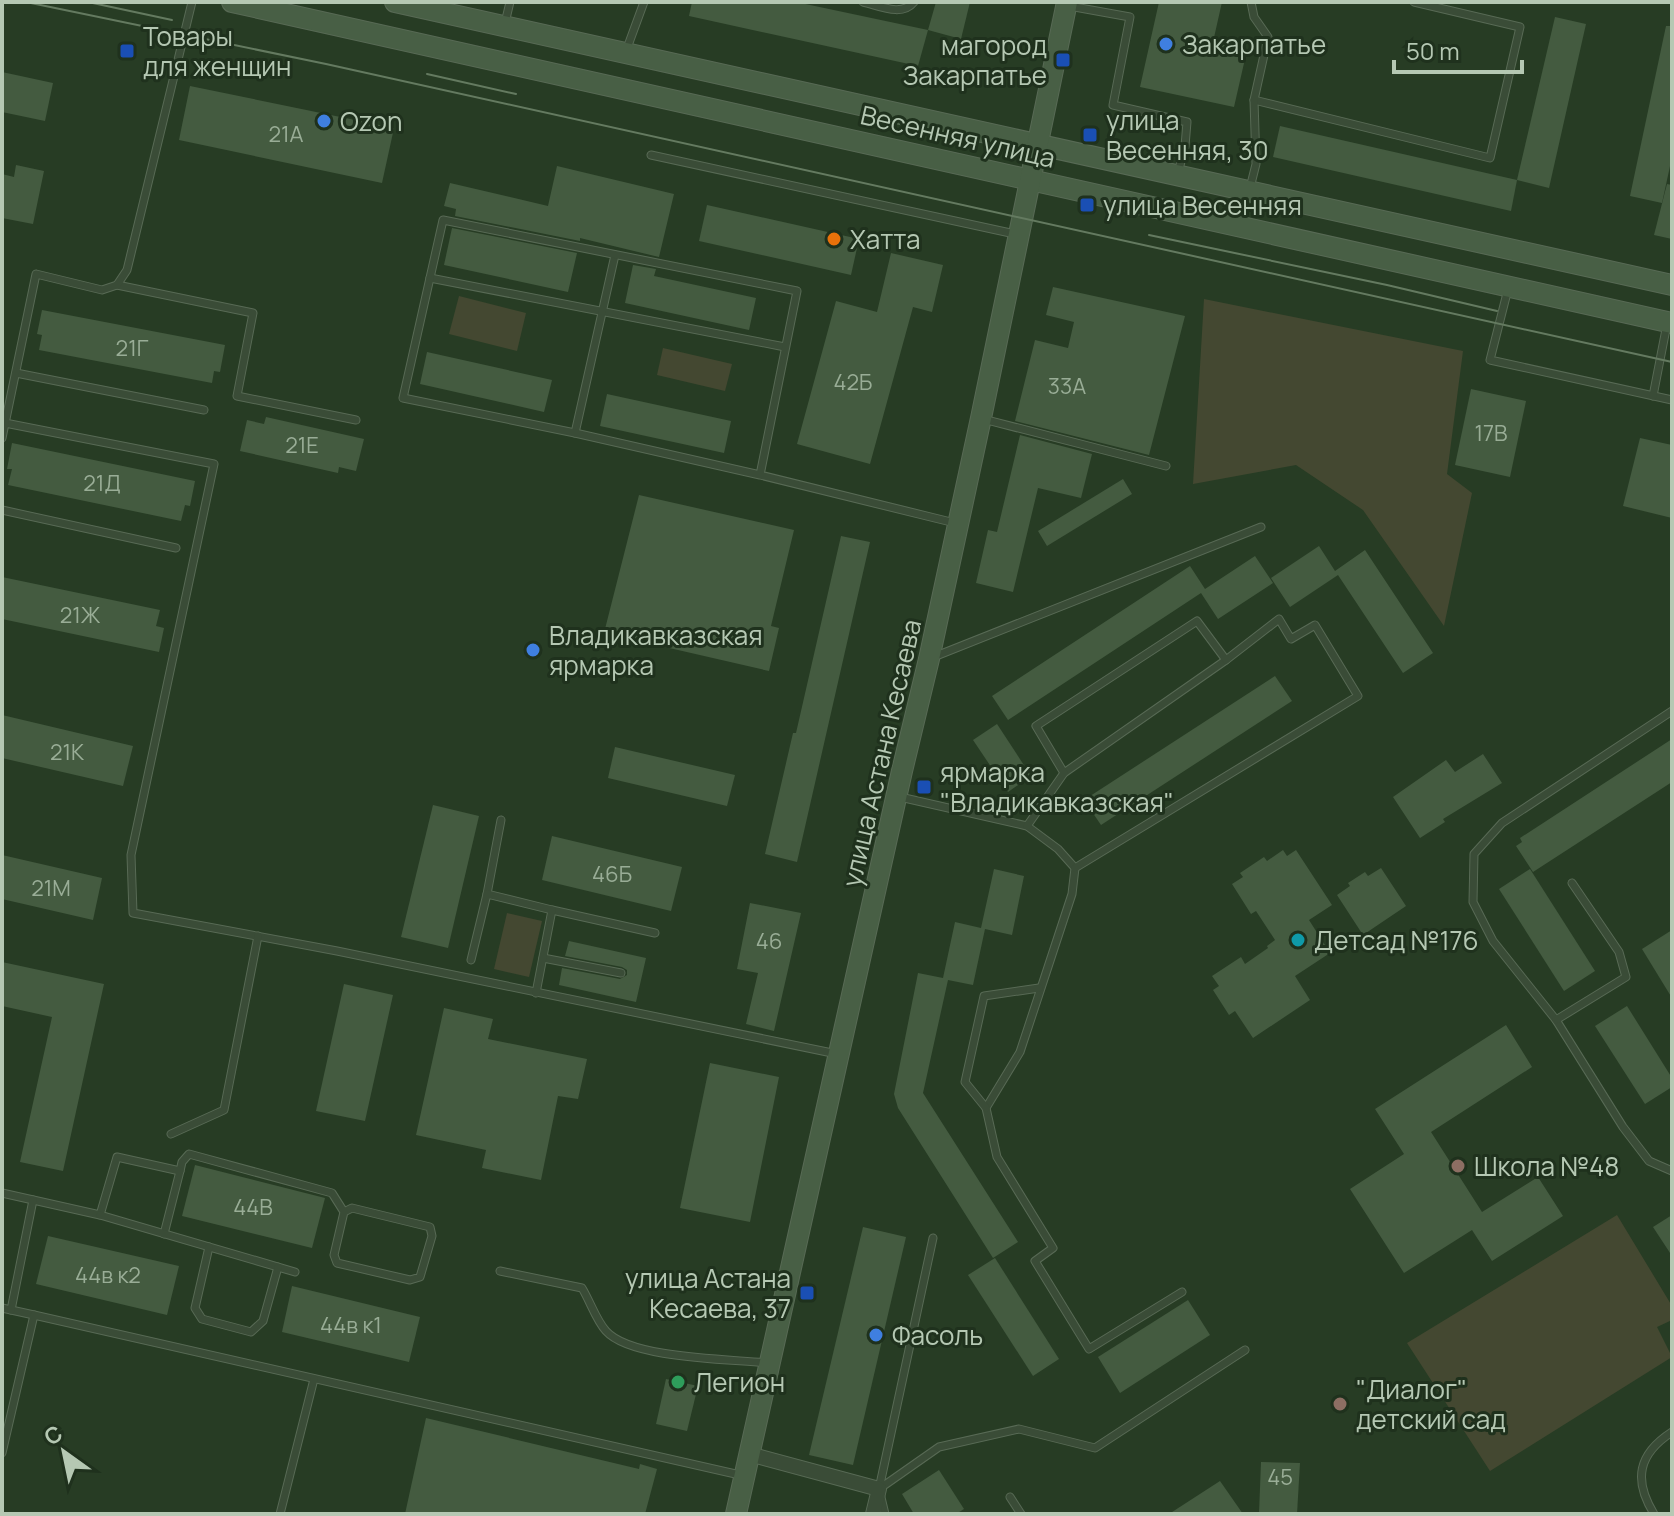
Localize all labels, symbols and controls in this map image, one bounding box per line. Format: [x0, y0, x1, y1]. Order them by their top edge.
place label: Товары для женщин [143, 18, 291, 84]
scale bar [1394, 24, 1522, 74]
place label: Закарпатье [1182, 26, 1326, 62]
place label: магород Закарпатье [903, 27, 1047, 93]
text: 50 m [1406, 34, 1460, 67]
marker: Закарпатье [1157, 35, 1175, 53]
marker: Товары для женщин [118, 42, 136, 60]
marker: магород Закарпатье [1054, 51, 1072, 69]
street label: Весенняя улица [857, 96, 1059, 176]
place label: улица Весенняя, 30 [1106, 102, 1269, 168]
place label: Ozon [340, 103, 402, 139]
marker: Ozon [315, 112, 333, 130]
house number: 21А [268, 119, 304, 149]
marker: улица Весенняя, 30 [1081, 126, 1099, 144]
place label: улица Весенняя [1103, 187, 1302, 223]
marker: улица Весенняя [1078, 196, 1096, 214]
place label: Хатта [850, 221, 920, 257]
marker: Хатта [825, 230, 843, 248]
house number: 21Г [116, 333, 149, 363]
house number: 42Б [834, 367, 872, 397]
house number: 33А [1048, 371, 1086, 401]
house number: 17В [1474, 418, 1508, 448]
house number: 21Е [285, 430, 319, 460]
house number: 21Д [83, 468, 121, 498]
house number: 21Ж [60, 600, 101, 630]
street label: улица Астана Кесаева [833, 616, 929, 890]
place label: Владикавказская ярмарка [549, 617, 763, 683]
marker: Владикавказская ярмарка [524, 641, 542, 659]
house number: 21К [50, 737, 85, 767]
place label: ярмарка "Владикавказская" [940, 754, 1174, 820]
marker: ярмарка "Владикавказская" [915, 778, 933, 796]
house number: 46Б [592, 859, 632, 889]
house number: 21М [31, 873, 71, 903]
place label: Детсад №176 [1314, 922, 1479, 958]
house number: 46 [756, 926, 782, 956]
marker: Детсад №176 [1289, 931, 1307, 949]
place label: Школа №48 [1474, 1148, 1619, 1184]
marker: Школа №48 [1449, 1157, 1467, 1175]
house number: 44В [233, 1192, 273, 1222]
house number: 44в к2 [75, 1260, 141, 1290]
place label: улица Астана Кесаева, 37 [625, 1260, 791, 1326]
marker: улица Астана Кесаева, 37 [798, 1284, 816, 1302]
house number: 44в к1 [320, 1310, 382, 1340]
place label: Фасоль [892, 1317, 983, 1353]
marker: Фасоль [867, 1326, 885, 1344]
place label: Легион [694, 1364, 785, 1400]
place label: "Диалог" детский сад [1356, 1371, 1506, 1437]
marker: Легион [669, 1373, 687, 1391]
marker: "Диалог" детский сад [1331, 1395, 1349, 1413]
north arrow [24, 1412, 104, 1492]
text: С [38, 1418, 68, 1452]
house number: 45 [1267, 1462, 1293, 1492]

